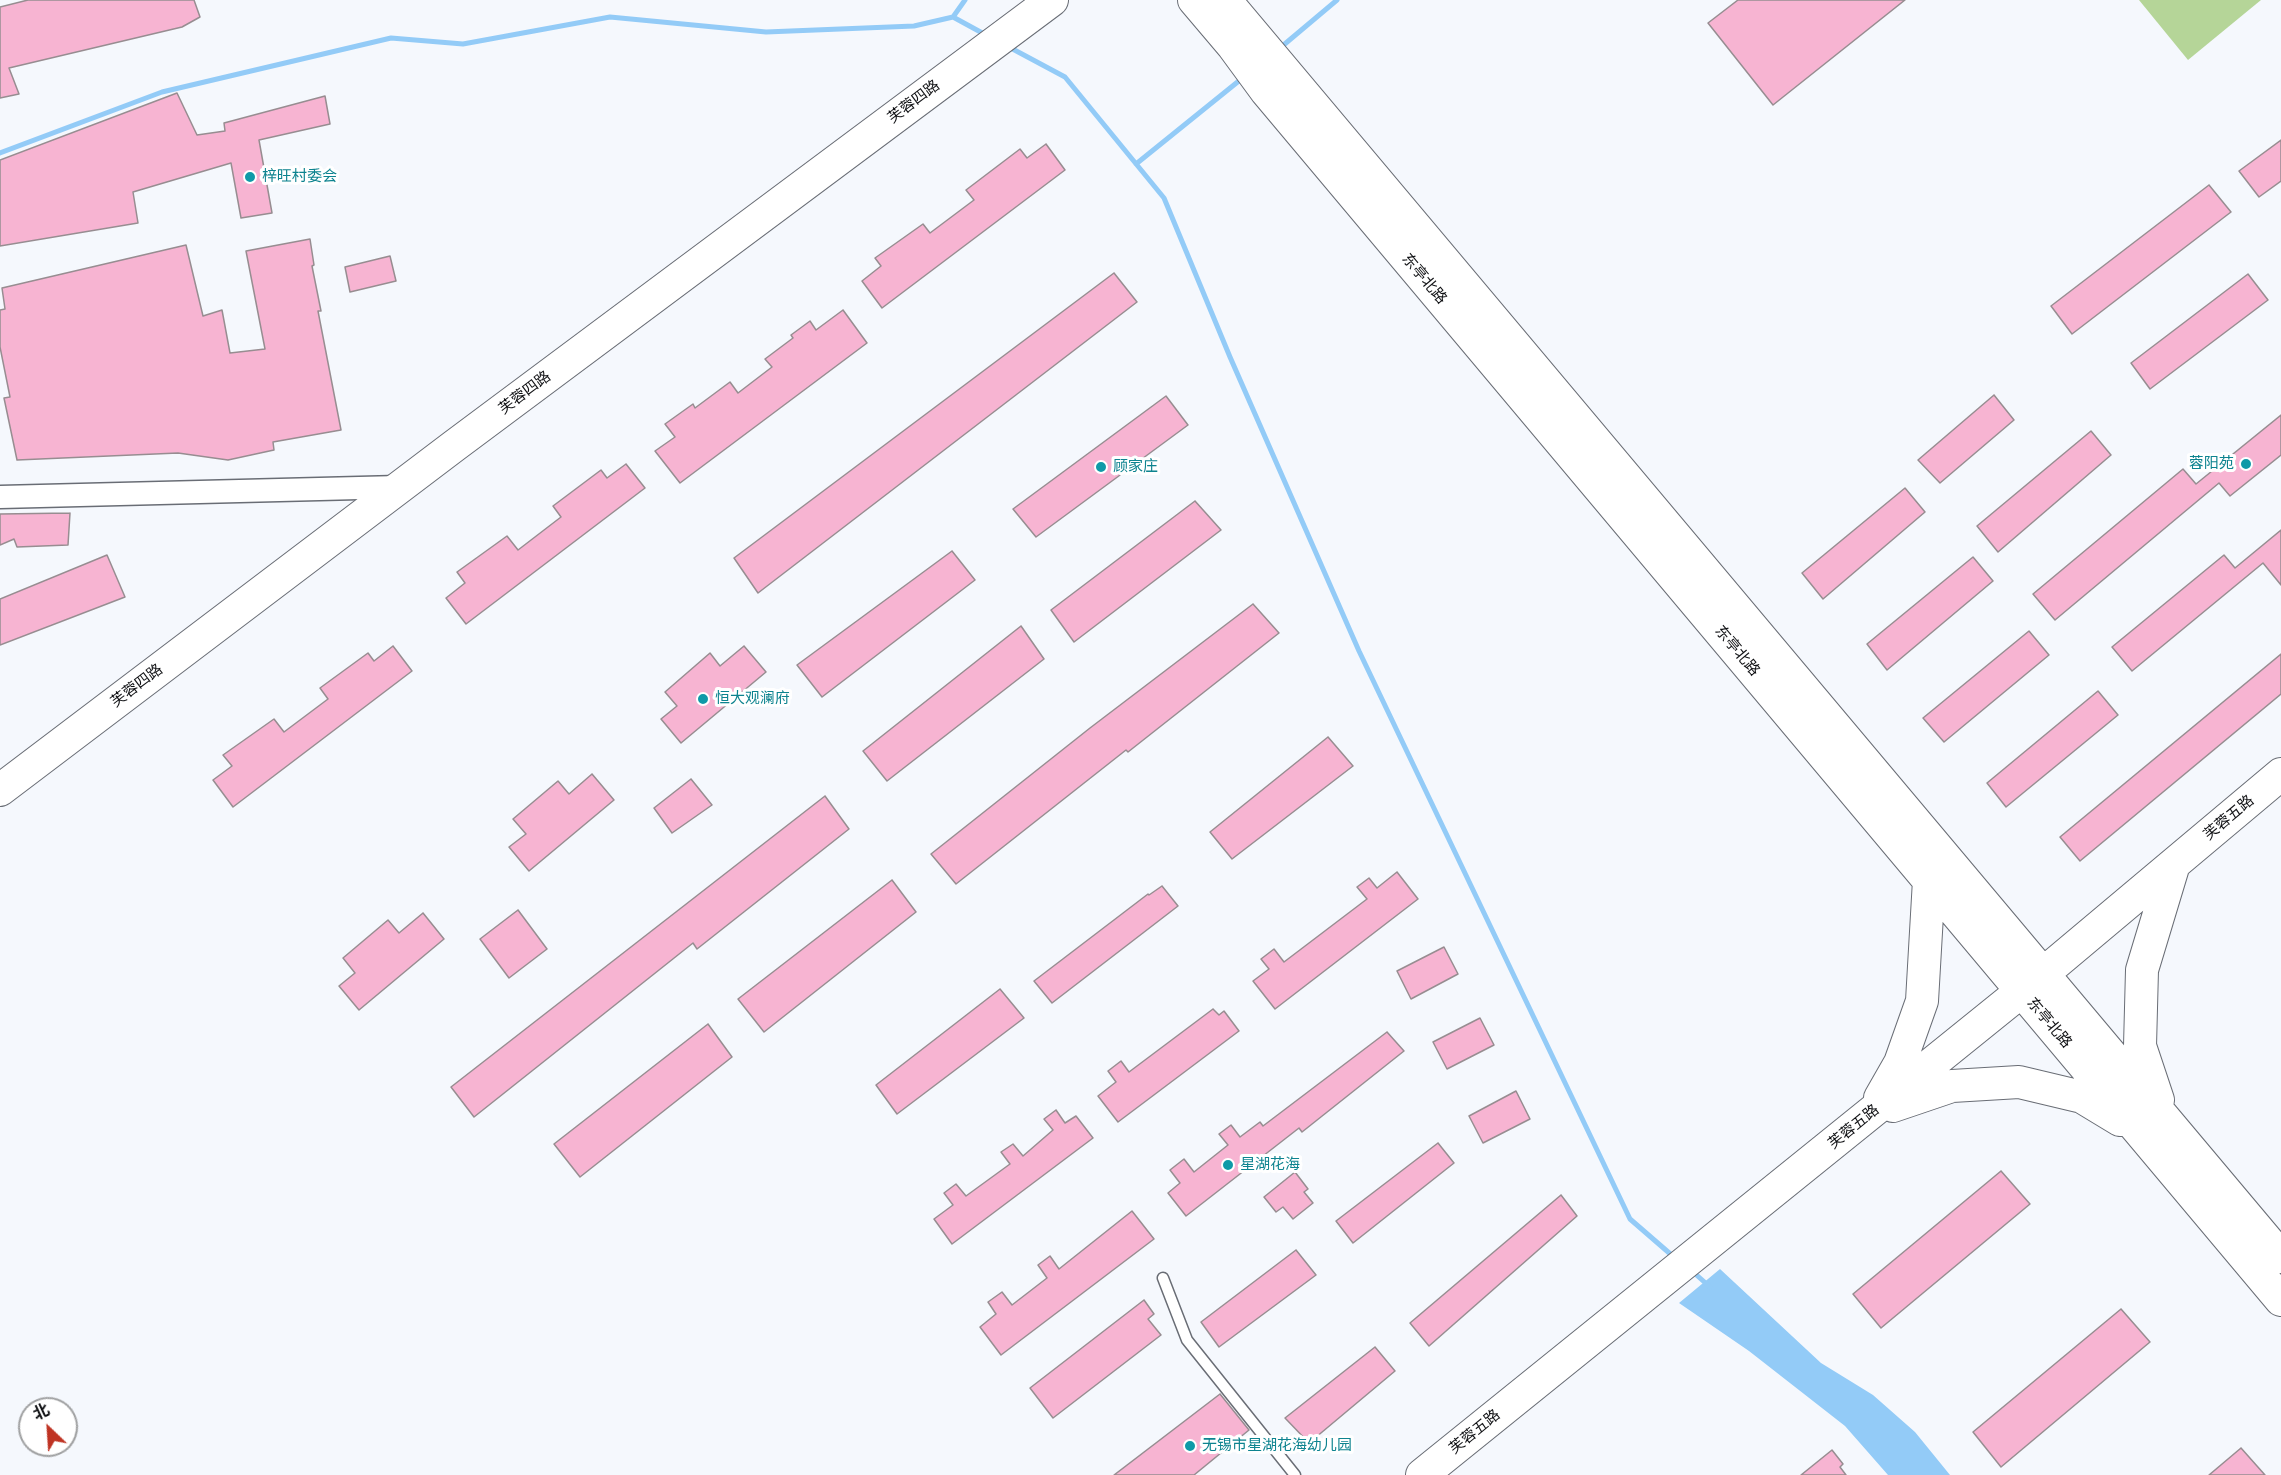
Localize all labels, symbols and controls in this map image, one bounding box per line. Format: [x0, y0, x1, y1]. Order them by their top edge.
street label: 芙蓉四路 [885, 77, 943, 127]
place label: 梓旺村委会 [262, 168, 337, 186]
marker: 梓旺村委会 [243, 170, 257, 184]
street label: 东亭北路 [1398, 250, 1450, 308]
street label: 芙蓉四路 [496, 368, 554, 418]
place label: 蓉阳苑 [2189, 455, 2234, 473]
marker: 蓉阳苑 [2239, 457, 2253, 471]
place label: 顾家庄 [1113, 458, 1158, 476]
marker: 顾家庄 [1094, 460, 1108, 474]
street label: 东亭北路 [1711, 622, 1763, 680]
street label: 芙蓉四路 [108, 661, 166, 711]
place label: 恒大观澜府 [715, 690, 790, 708]
marker: 恒大观澜府 [696, 692, 710, 706]
street label: 芙蓉五路 [2200, 792, 2258, 844]
street label: 东亭北路 [2023, 994, 2075, 1052]
street label: 芙蓉五路 [1825, 1101, 1883, 1153]
place label: 星湖花海 [1240, 1156, 1300, 1174]
marker: 星湖花海 [1221, 1158, 1235, 1172]
north arrow [18, 1397, 78, 1457]
text: 北 [30, 1400, 52, 1424]
street label: 芙蓉五路 [1446, 1406, 1504, 1458]
place label: 无锡市星湖花海幼儿园 [1202, 1437, 1352, 1455]
marker: 无锡市星湖花海幼儿园 [1183, 1439, 1197, 1453]

